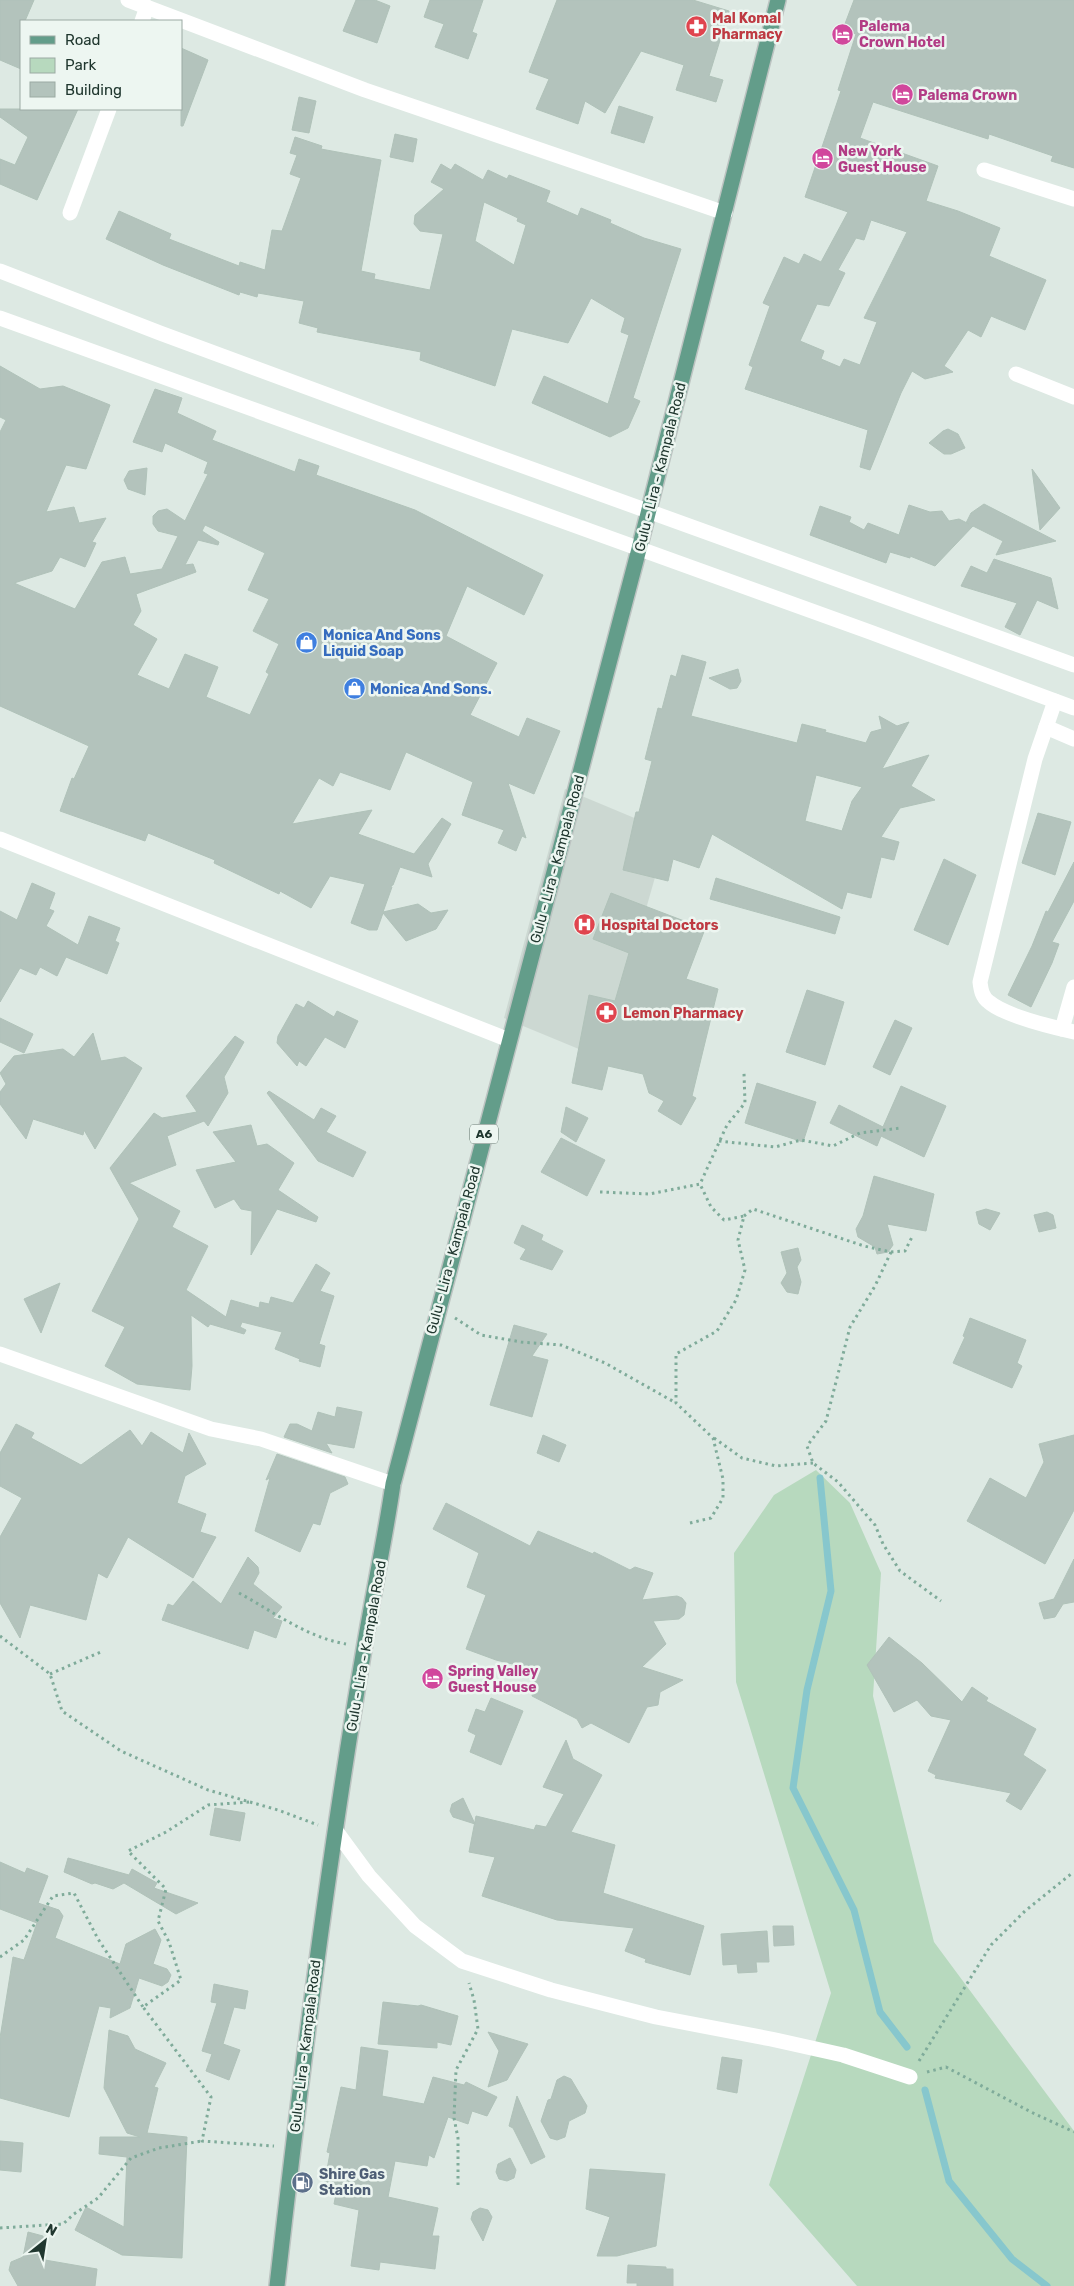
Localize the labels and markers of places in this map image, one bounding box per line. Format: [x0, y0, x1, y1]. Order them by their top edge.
place label: Mal Komal Pharmacy [712, 10, 783, 43]
pharmacy icon: Mal Komal Pharmacy [684, 14, 708, 38]
place label: Palema Crown Hotel [859, 18, 945, 51]
hotel icon: Palema Crown Hotel [831, 22, 855, 46]
hotel icon: Palema Crown [890, 83, 914, 107]
place label: Palema Crown [918, 87, 1017, 104]
place label: New York Guest House [838, 143, 927, 176]
hotel icon: New York Guest House [810, 147, 834, 171]
place label: Monica And Sons Liquid Soap [323, 627, 441, 660]
shop icon: Monica And Sons Liquid Soap [295, 631, 319, 655]
shop icon: Monica And Sons. [342, 677, 366, 701]
place label: Monica And Sons. [370, 681, 492, 698]
hospital icon: Hospital Doctors [573, 913, 597, 937]
place label: Hospital Doctors [601, 917, 719, 934]
pharmacy icon: Lemon Pharmacy [595, 1001, 619, 1025]
place label: Lemon Pharmacy [623, 1005, 744, 1022]
place label: Spring Valley Guest House [448, 1663, 539, 1696]
hotel icon: Spring Valley Guest House [420, 1667, 444, 1691]
place label: Shire Gas Station [319, 2166, 385, 2199]
fuel station icon: Shire Gas Station [291, 2170, 315, 2194]

